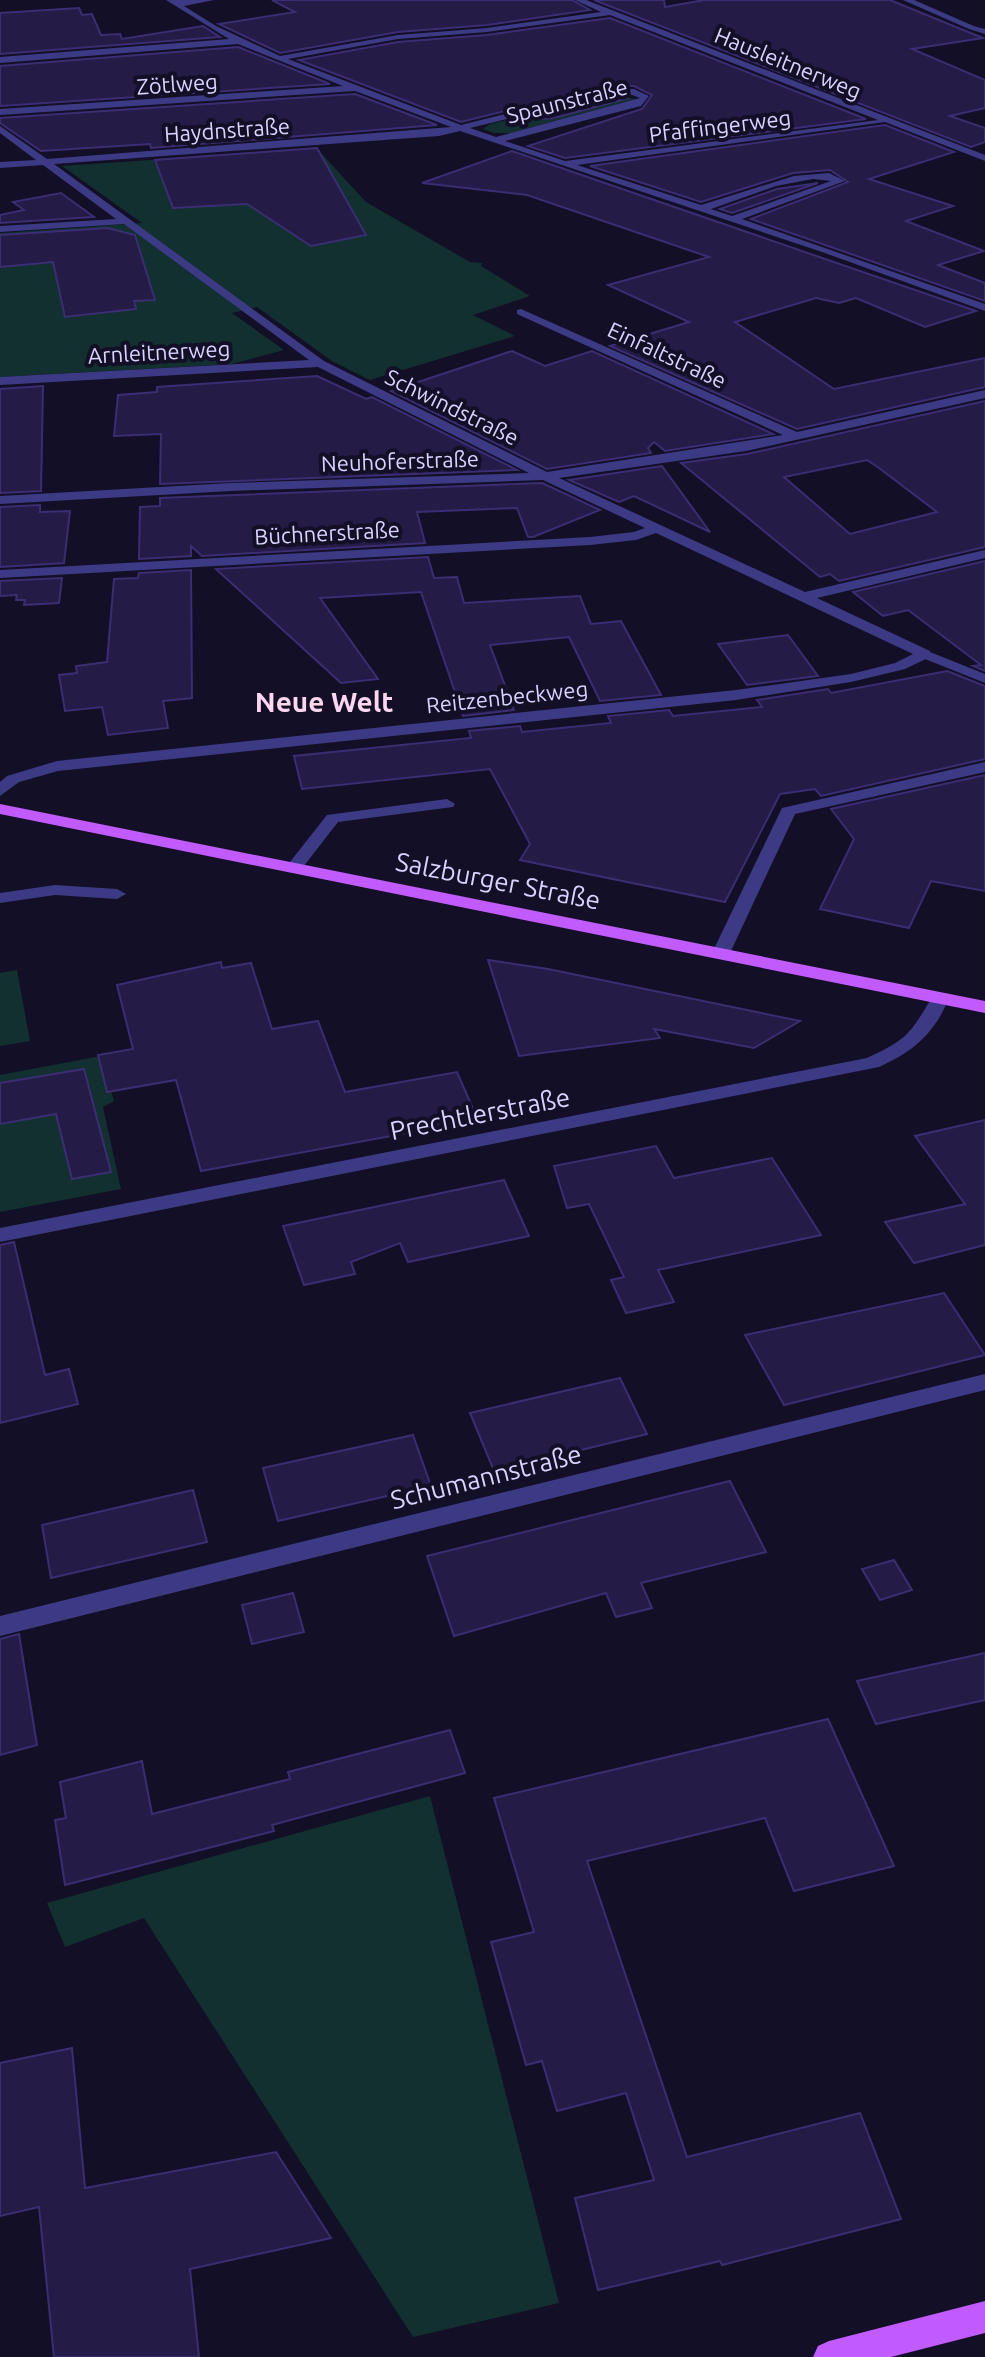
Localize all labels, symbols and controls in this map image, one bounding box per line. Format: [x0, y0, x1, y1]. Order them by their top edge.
street label: Hausleitnerweg [711, 22, 865, 103]
street label: Zötlweg [136, 68, 218, 99]
street label: Spaunstraße [504, 73, 630, 128]
street label: Pfaffingerweg [647, 104, 792, 147]
street label: Haydnstraße [163, 113, 291, 146]
street label: Einfaltstraße [604, 316, 730, 393]
street label: Arnleitnerweg [87, 335, 231, 368]
street label: Schwindstraße [381, 363, 523, 450]
street label: Neuhoferstraße [321, 445, 479, 476]
street label: Büchnerstraße [254, 516, 400, 549]
street label: Reitzenbeckweg [425, 676, 589, 717]
district label: Neue Welt [255, 686, 393, 717]
street label: Salzburger Straße [393, 846, 603, 915]
street label: Prechtlerstraße [388, 1082, 572, 1145]
street label: Schumannstraße [387, 1439, 584, 1514]

